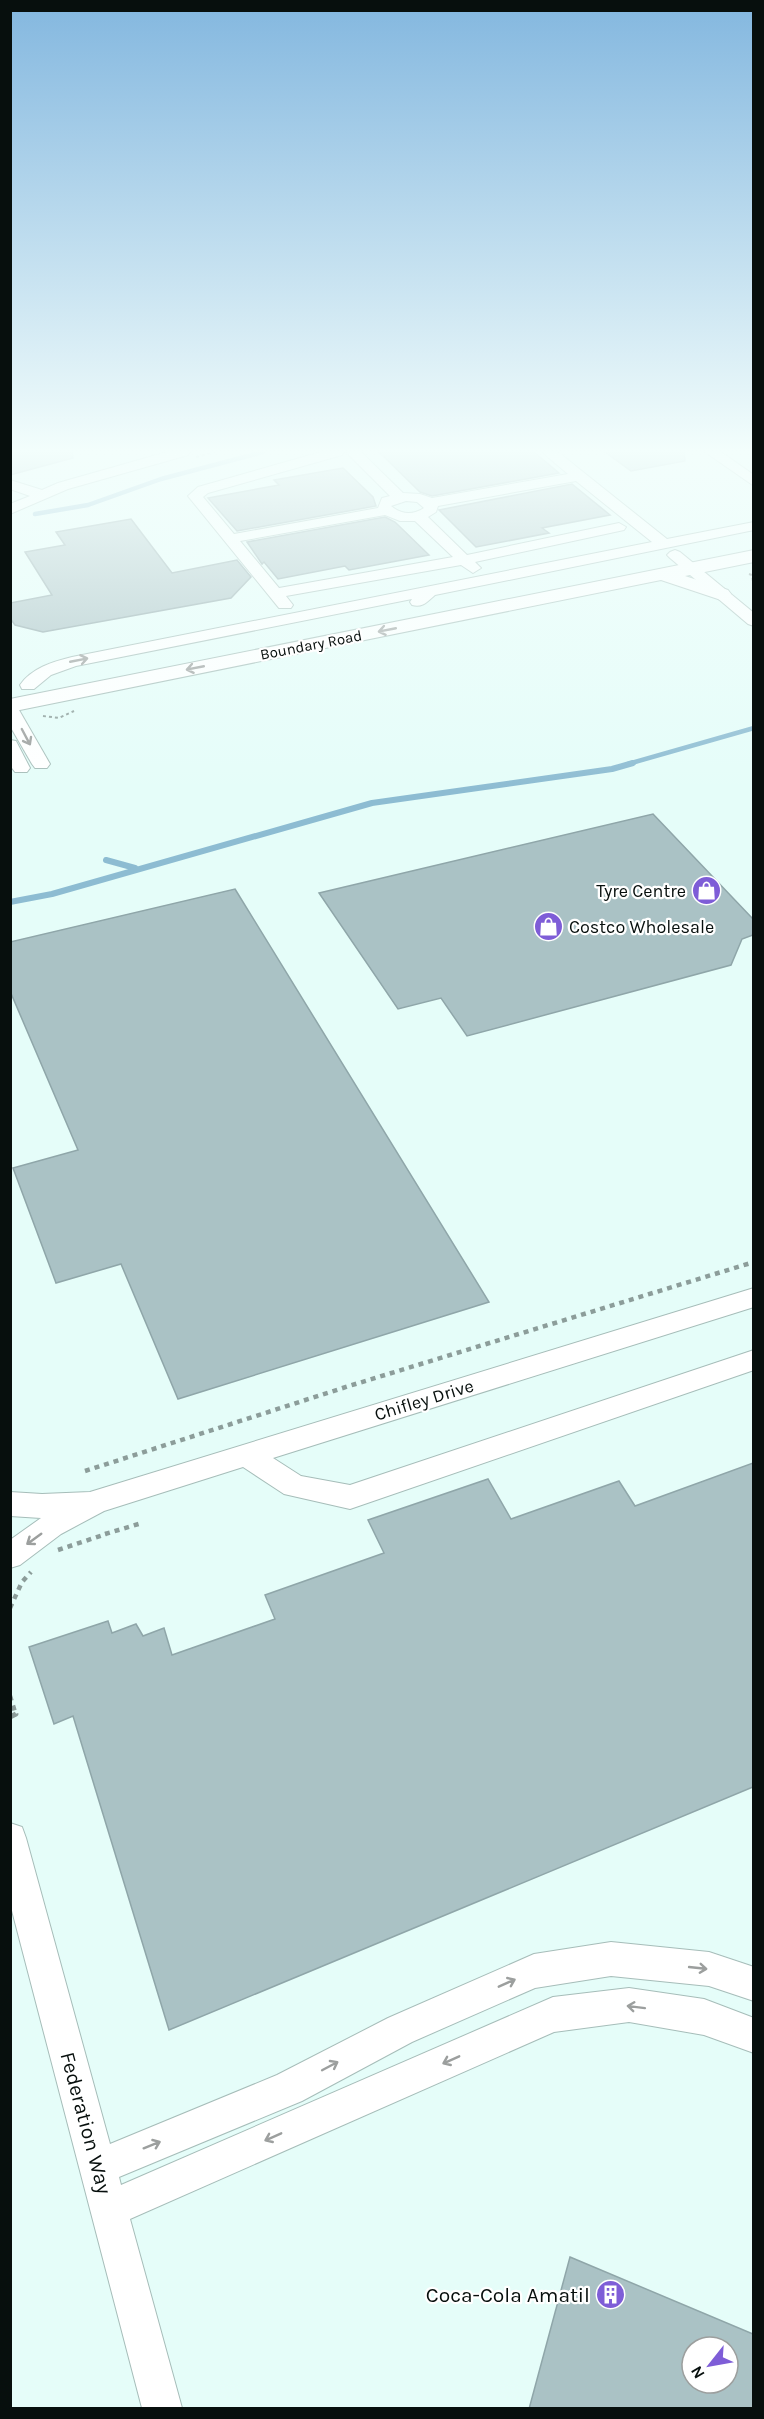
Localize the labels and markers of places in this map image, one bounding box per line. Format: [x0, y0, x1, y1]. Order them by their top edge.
shop icon: Tyre Centre [691, 875, 723, 907]
place label: Tyre Centre [596, 880, 686, 902]
shop icon: Costco Wholesale [532, 911, 564, 943]
place label: Costco Wholesale [569, 916, 714, 938]
building icon: Coca-Cola Amatil [595, 2279, 627, 2311]
place label: Coca-Cola Amatil [426, 2283, 590, 2307]

